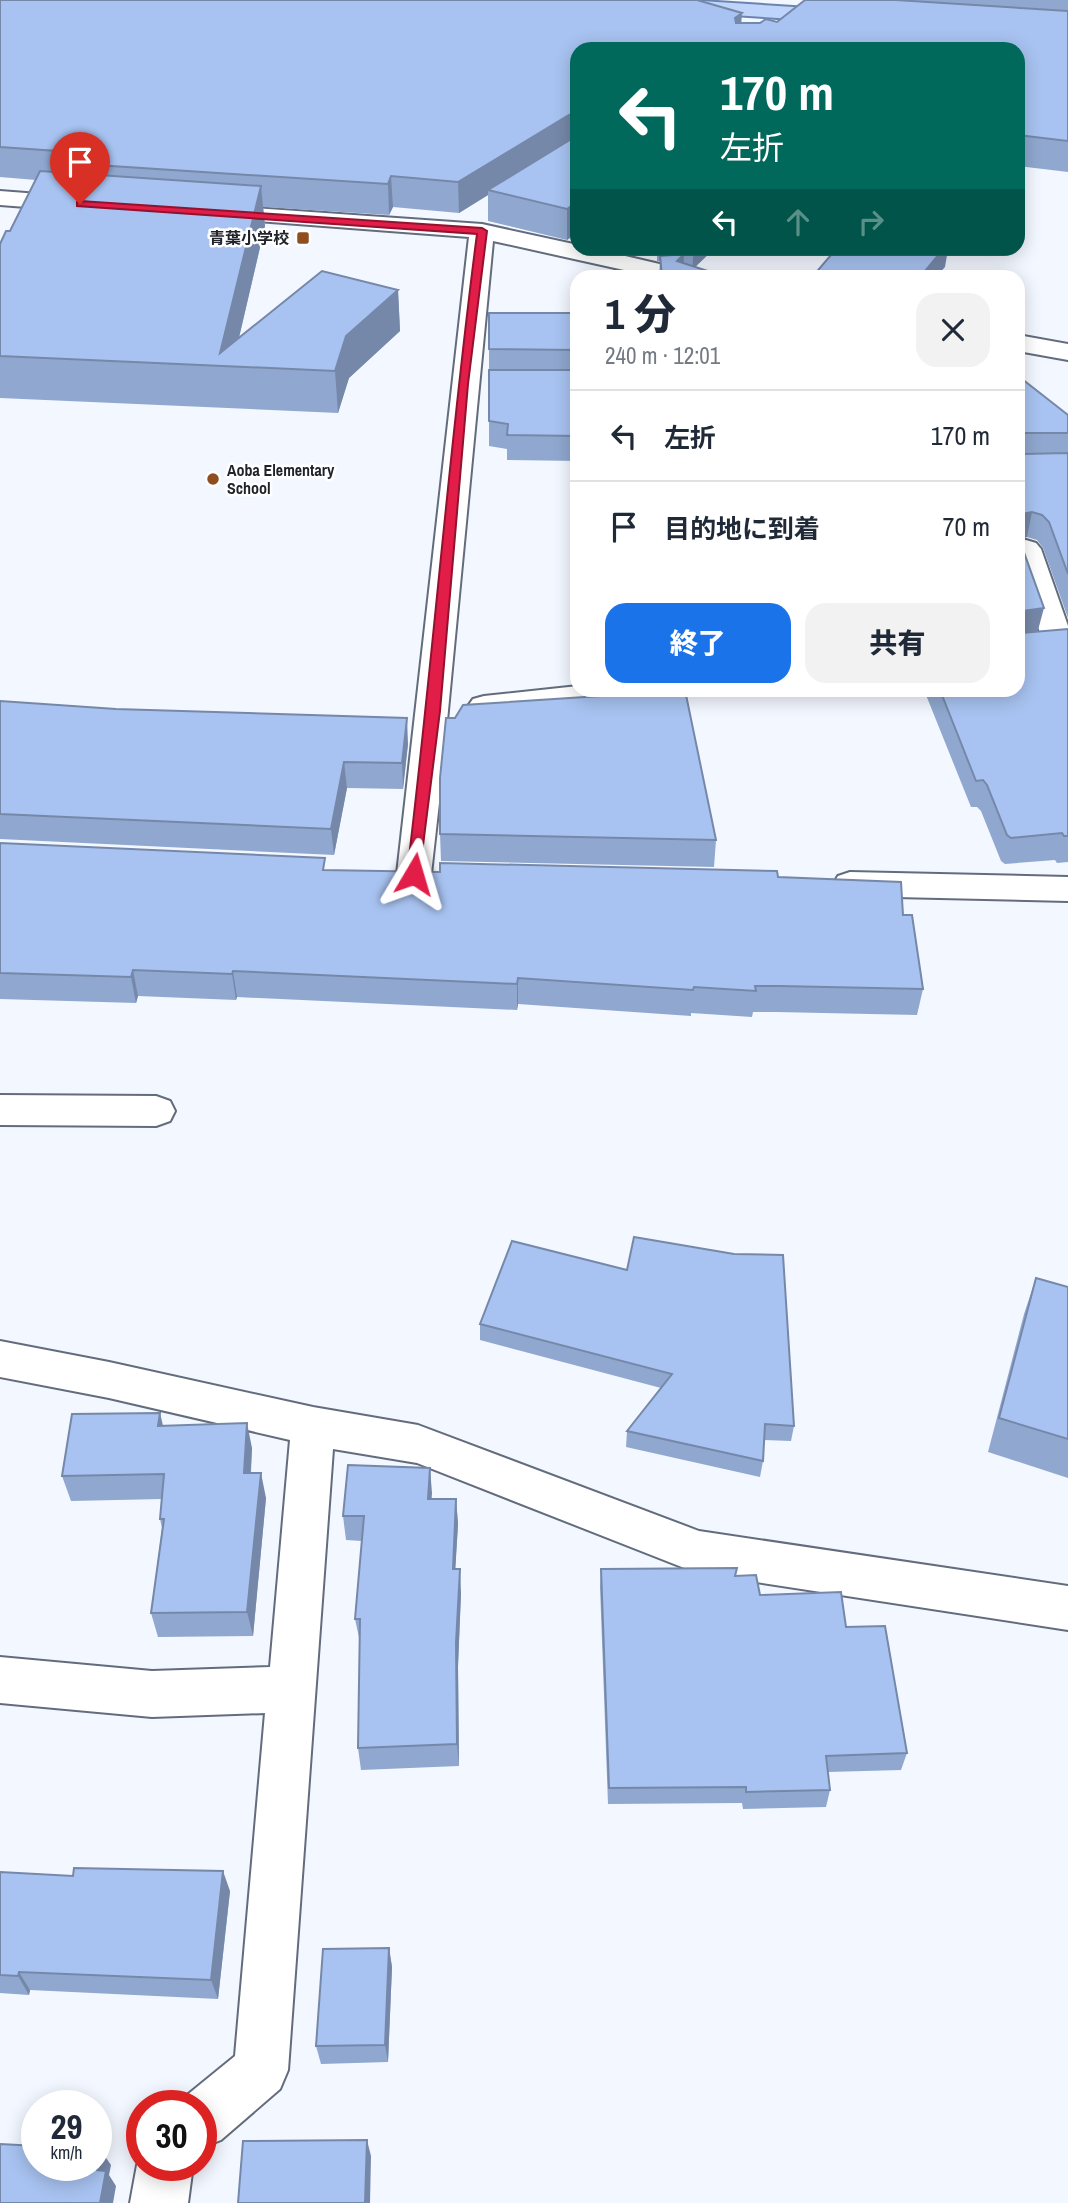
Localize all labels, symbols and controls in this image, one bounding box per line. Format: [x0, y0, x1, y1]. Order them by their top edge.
text: 170 m [720, 59, 834, 125]
icon: left [605, 70, 696, 161]
text: 左折 [720, 126, 784, 169]
pin [50, 132, 110, 204]
icon: arrive [61, 143, 99, 181]
icon: left [706, 203, 744, 241]
icon: ahead [779, 203, 817, 241]
icon: right [852, 203, 890, 241]
place label: 青葉小学校 [209, 227, 289, 249]
marker: 青葉小学校 [295, 230, 311, 246]
text: 1 分 [605, 286, 676, 342]
button: close [916, 293, 990, 367]
text: 240 m · 12:01 [605, 340, 720, 371]
icon: left [605, 417, 643, 455]
text: 170 m [931, 418, 990, 453]
text: 左折 [664, 420, 716, 455]
place label: Aoba Elementary School [227, 459, 335, 499]
marker: Aoba Elementary School [205, 471, 221, 487]
icon: arrive [605, 508, 643, 546]
text: 70 m [943, 509, 990, 544]
text: 目的地に到着 [664, 511, 820, 546]
button: 終了 [605, 603, 791, 683]
button: 共有 [805, 603, 990, 683]
position arrow [377, 837, 451, 911]
speed limit sign: 30 [126, 2090, 217, 2181]
text: 29 [51, 2103, 82, 2150]
text: km/h [51, 2140, 83, 2165]

